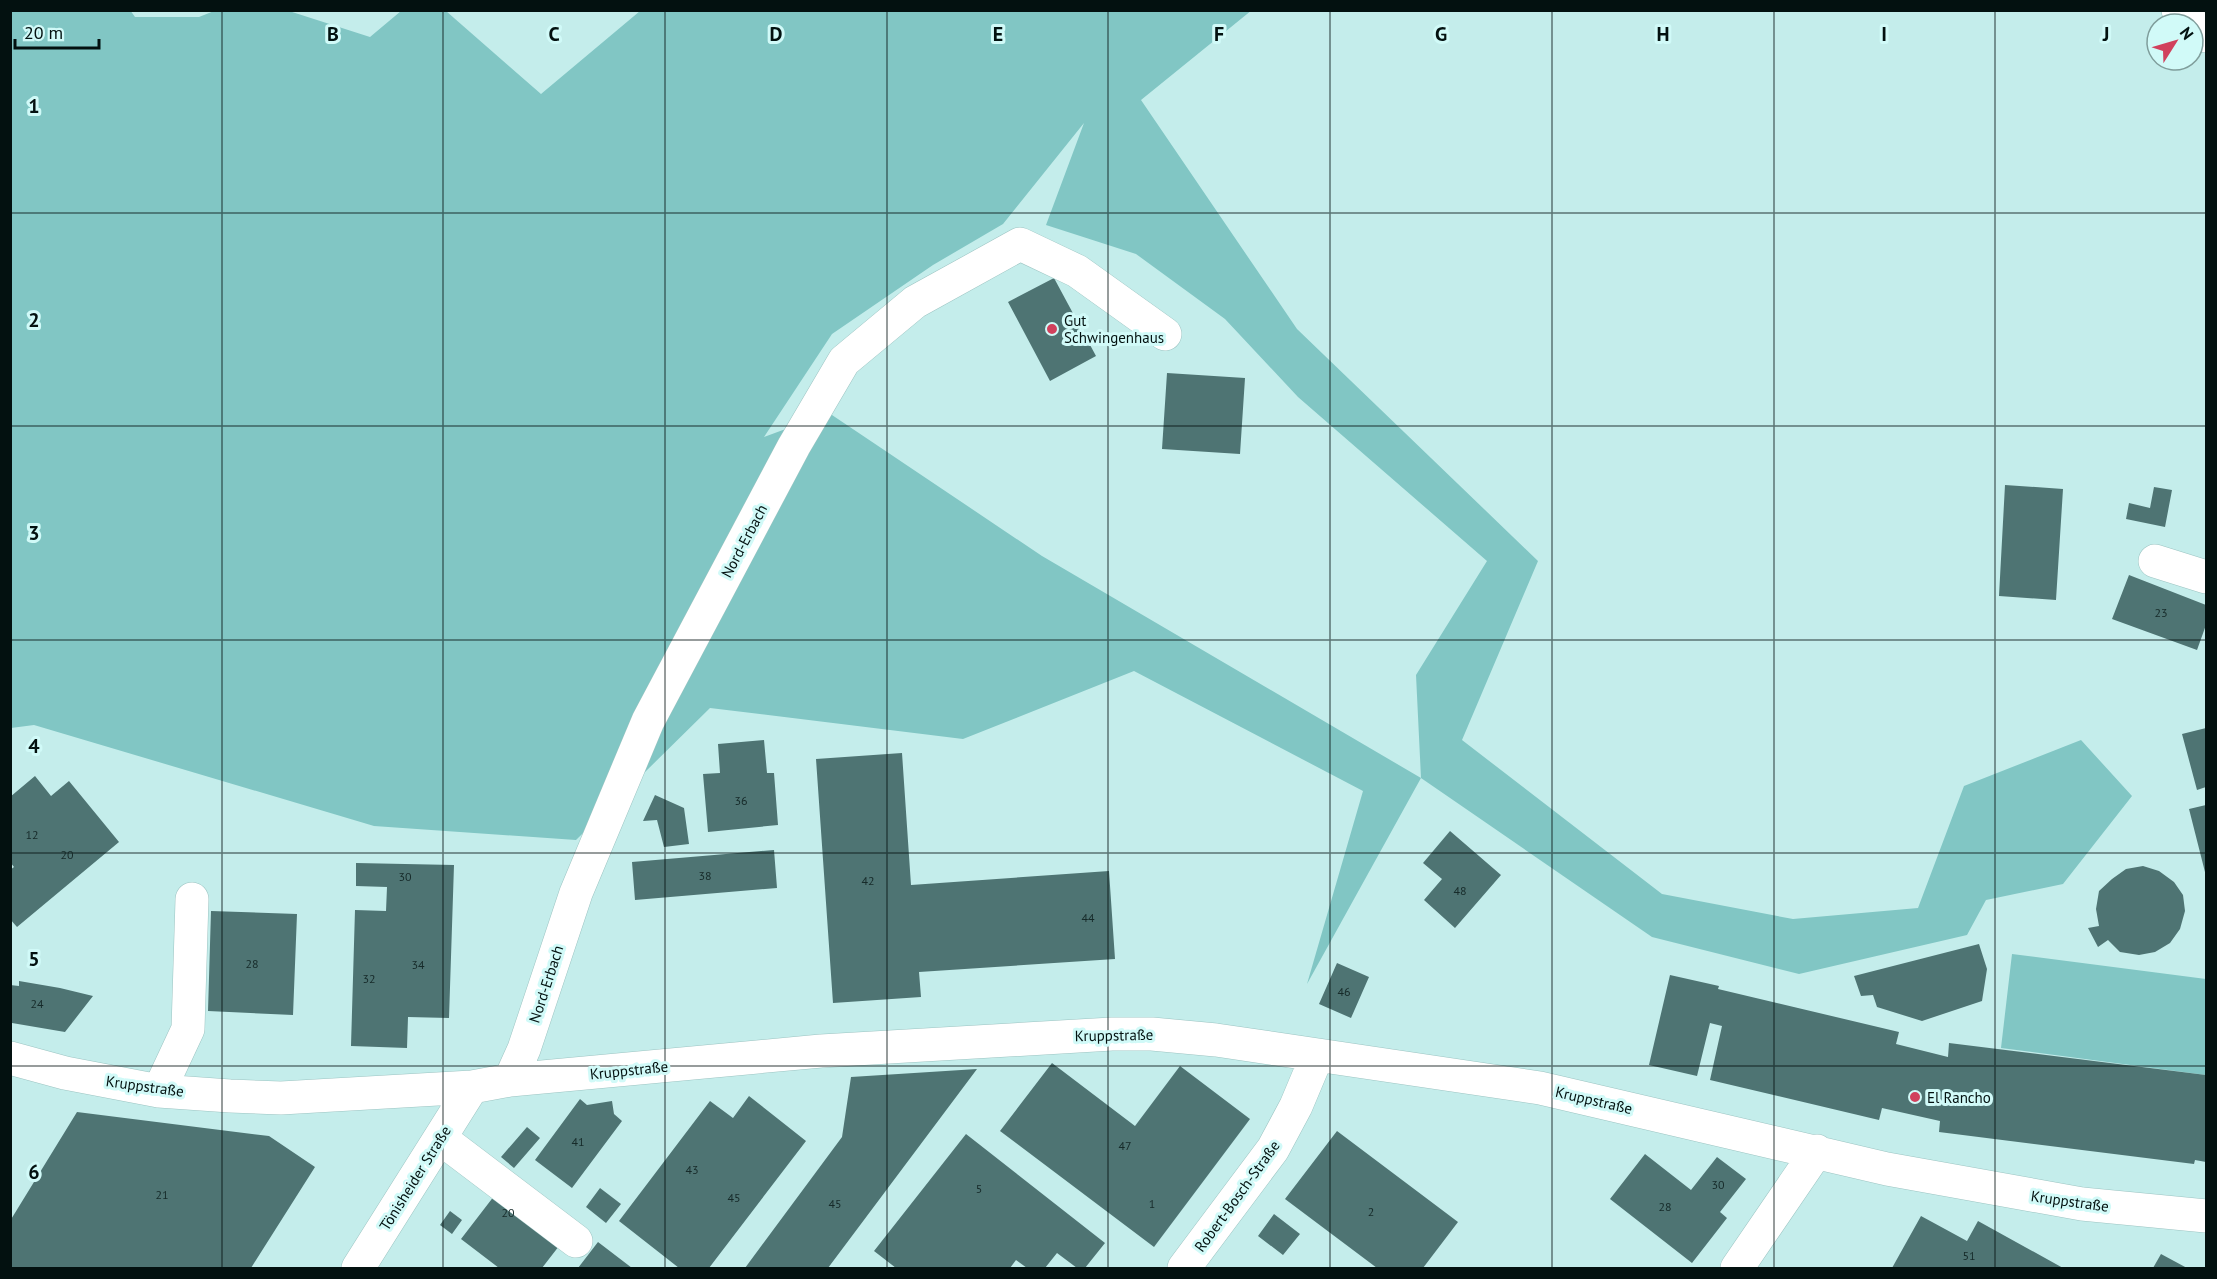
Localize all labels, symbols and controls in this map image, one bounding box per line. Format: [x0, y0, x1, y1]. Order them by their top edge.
scale bar [15, 12, 99, 50]
north arrow [2145, 12, 2205, 72]
text: 20 m [24, 21, 63, 44]
text: B [327, 21, 339, 47]
text: C [548, 21, 560, 47]
text: D [770, 21, 783, 47]
text: E [993, 21, 1003, 47]
text: F [1214, 21, 1224, 47]
text: G [1435, 21, 1447, 47]
text: H [1656, 21, 1670, 47]
text: I [1881, 21, 1887, 47]
text: J [2102, 21, 2109, 47]
text: N [2176, 23, 2198, 43]
text: 1 [28, 93, 40, 119]
text: 2 [28, 307, 40, 333]
place label: Gut Schwingenhaus [1064, 311, 1164, 347]
marker: Gut Schwingenhaus [1045, 322, 1059, 336]
street label: Nord-Erbach [717, 501, 771, 581]
text: 3 [28, 520, 40, 546]
house number: 23 [2154, 605, 2168, 620]
text: 4 [28, 733, 40, 759]
house number: 36 [734, 793, 748, 808]
house number: 12 [25, 827, 39, 842]
house number: 20 [60, 847, 74, 862]
house number: 38 [698, 868, 712, 883]
house number: 30 [398, 869, 412, 884]
house number: 42 [861, 873, 875, 888]
house number: 48 [1453, 883, 1467, 898]
house number: 44 [1081, 910, 1095, 925]
street label: Nord-Erbach [525, 943, 567, 1025]
text: 5 [28, 946, 40, 972]
house number: 28 [245, 956, 259, 971]
house number: 34 [411, 957, 425, 972]
house number: 32 [362, 971, 376, 986]
house number: 46 [1337, 984, 1351, 999]
house number: 24 [30, 996, 44, 1011]
street label: Kruppstraße [1075, 1025, 1153, 1045]
street label: Kruppstraße [589, 1056, 669, 1084]
street label: Kruppstraße [105, 1071, 185, 1101]
street label: Kruppstraße [1554, 1082, 1634, 1118]
place label: El Rancho [1927, 1088, 1991, 1107]
marker: El Rancho [1908, 1090, 1922, 1104]
street label: Tönisheider Straße [375, 1122, 455, 1234]
house number: 41 [571, 1134, 585, 1149]
street label: Robert-Bosch-Straße [1190, 1137, 1284, 1255]
house number: 47 [1118, 1138, 1132, 1153]
text: 6 [28, 1159, 40, 1185]
house number: 43 [685, 1162, 699, 1177]
house number: 30 [1711, 1177, 1725, 1192]
house number: 5 [976, 1181, 982, 1196]
street label: Kruppstraße [2030, 1186, 2110, 1216]
house number: 21 [155, 1187, 169, 1202]
house number: 45 [727, 1190, 741, 1205]
house number: 45 [828, 1196, 842, 1211]
house number: 1 [1149, 1196, 1155, 1211]
house number: 28 [1658, 1199, 1672, 1214]
house number: 2 [1368, 1204, 1374, 1219]
house number: 20 [501, 1205, 515, 1220]
house number: 51 [1962, 1248, 1976, 1263]

